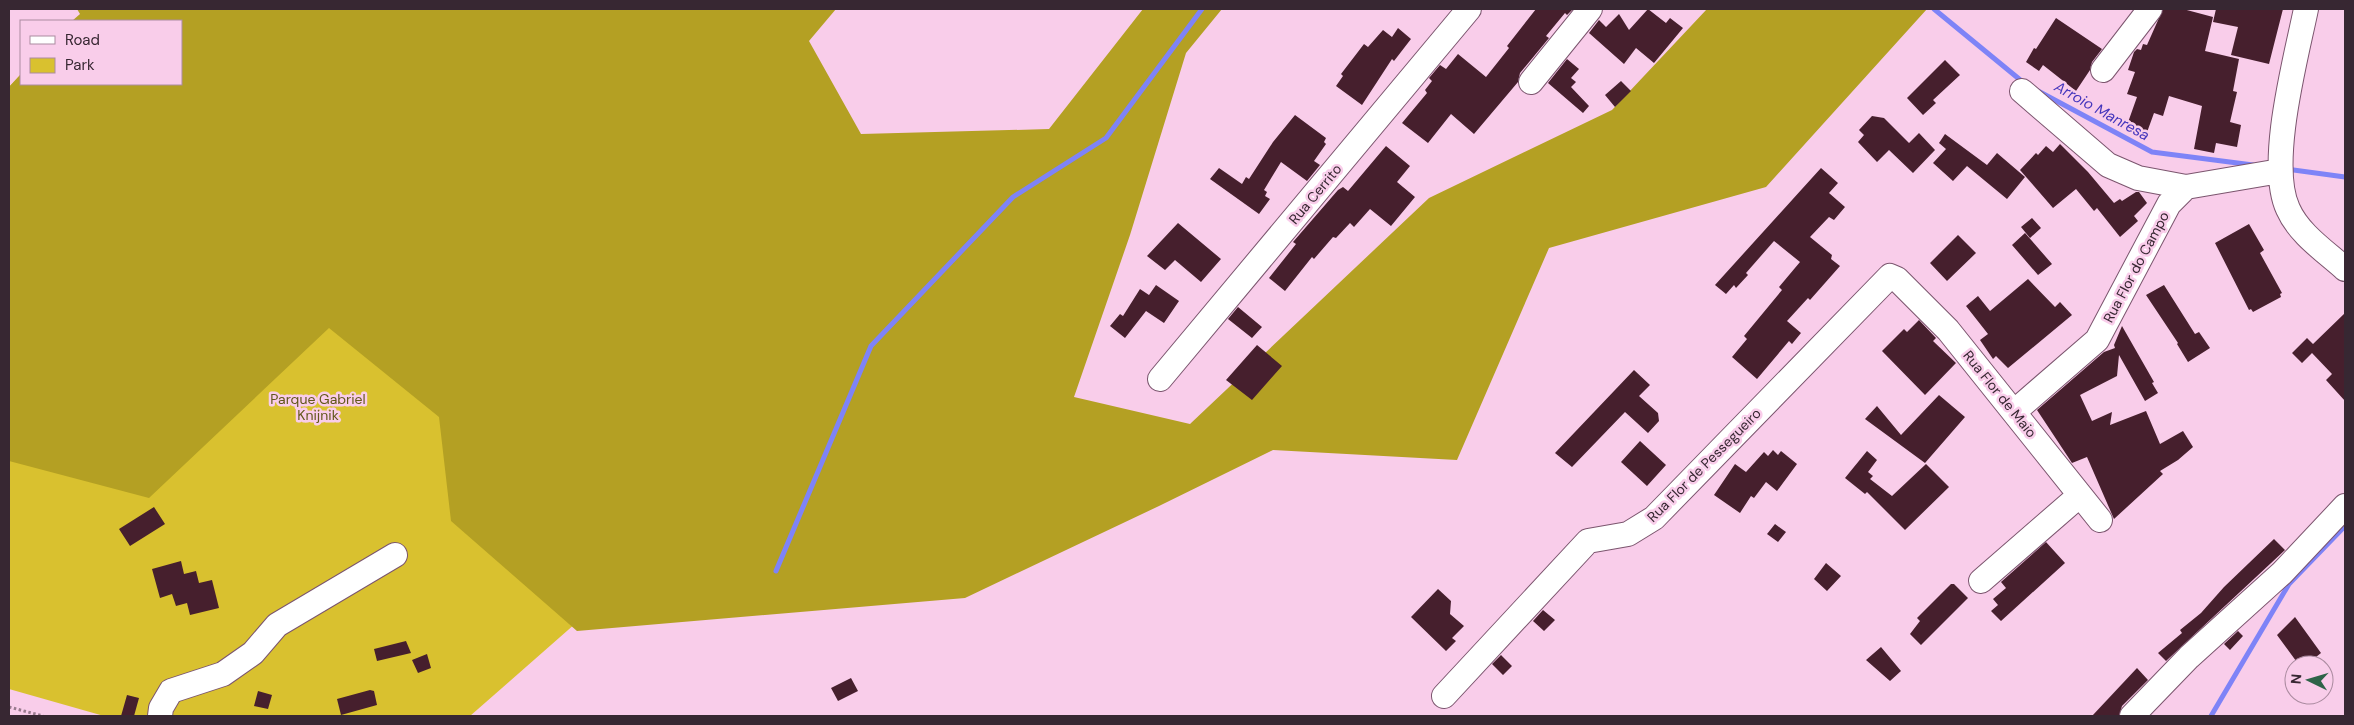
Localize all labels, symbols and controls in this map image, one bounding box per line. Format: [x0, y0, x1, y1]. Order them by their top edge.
legend [20, 20, 182, 85]
text: Road [65, 30, 100, 50]
text: Park [65, 55, 95, 75]
water label: Arroio Manresa [2050, 76, 2153, 145]
street label: Rua Cerrito [1285, 160, 1345, 228]
street label: Rua Flor do Campo [2099, 208, 2173, 326]
street label: Rua Flor de Maio [1959, 347, 2041, 441]
park label: Parque Gabriel Knijnik [270, 390, 366, 424]
street label: Rua Flor de Pessegueiro [1643, 404, 1765, 526]
north arrow [2284, 655, 2334, 705]
text: N [2287, 673, 2305, 685]

